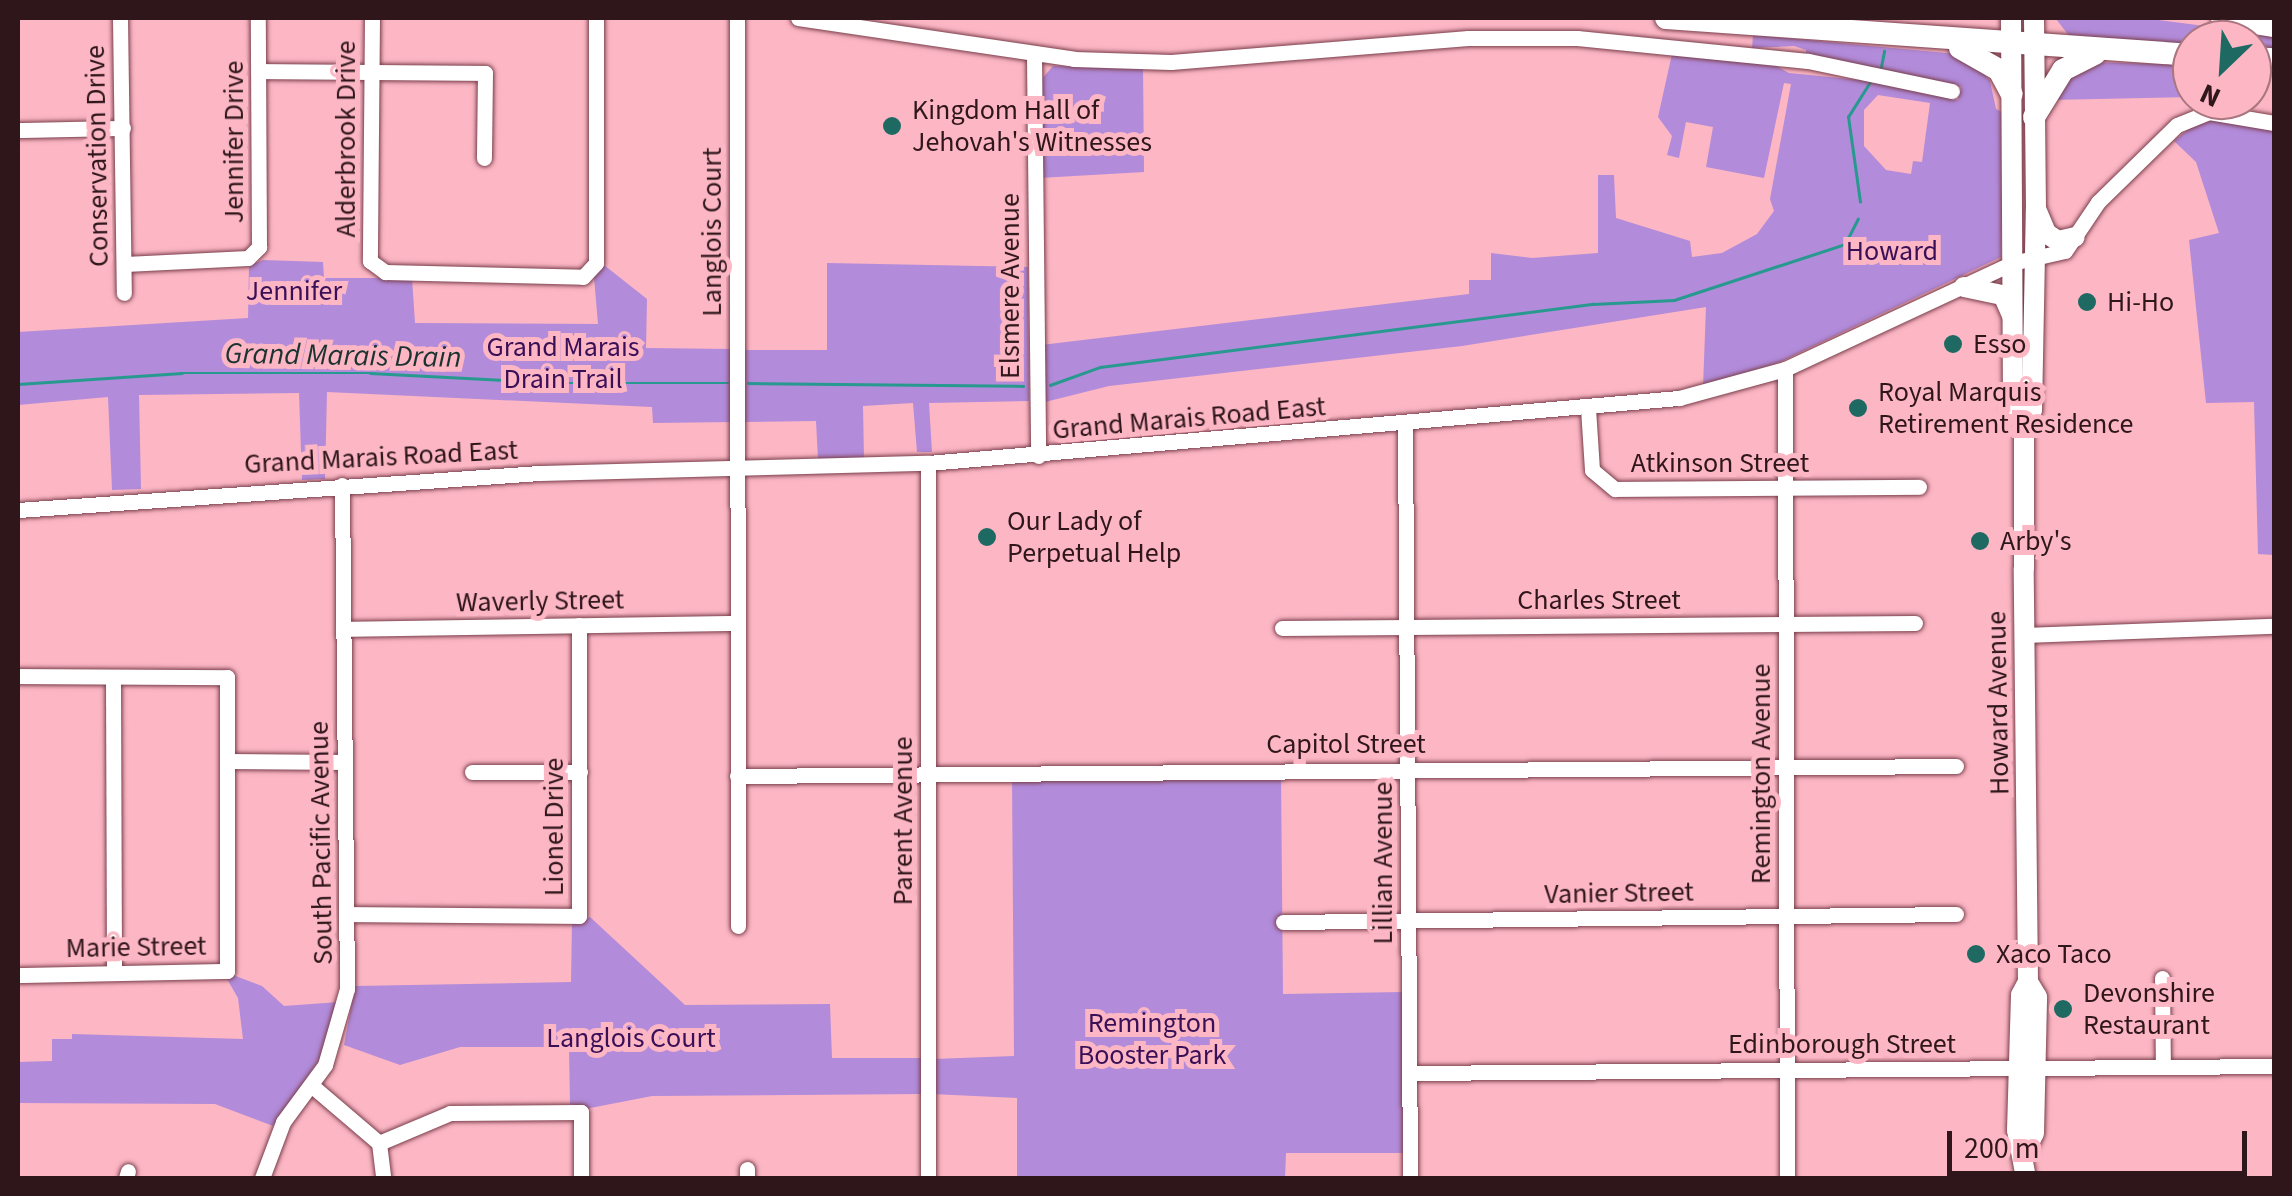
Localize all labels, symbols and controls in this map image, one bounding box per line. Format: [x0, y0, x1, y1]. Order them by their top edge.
north arrow [2172, 20, 2272, 120]
street label: Alderbrook Drive [329, 41, 363, 237]
street label: Conservation Drive [78, 45, 116, 267]
street label: Jennifer Drive [217, 61, 251, 223]
text: N [2193, 73, 2227, 117]
place label: Kingdom Hall of Jehovah's Witnesses [912, 93, 1152, 159]
marker: Kingdom Hall of Jehovah's Witnesses [881, 115, 903, 137]
street label: Langlois Court [695, 147, 729, 317]
street label: Elsmere Avenue [993, 193, 1027, 379]
park label: Howard [1846, 234, 1938, 268]
park label: Jennifer [246, 274, 342, 308]
place label: Hi-Ho [2107, 285, 2174, 319]
marker: Hi-Ho [2076, 291, 2098, 313]
place label: Esso [1973, 327, 2026, 361]
park label: Grand Marais Drain Trail [486, 330, 640, 396]
marker: Esso [1942, 333, 1964, 355]
water label: Grand Marais Drain [224, 336, 462, 376]
place label: Royal Marquis Retirement Residence [1878, 375, 2133, 441]
street label: Grand Marais Road East [1051, 389, 1327, 447]
marker: Royal Marquis Retirement Residence [1847, 397, 1869, 419]
street label: Grand Marais Road East [243, 433, 519, 481]
street label: Atkinson Street [1631, 446, 1809, 480]
place label: Our Lady of Perpetual Help [1007, 504, 1181, 570]
place label: Arby's [2000, 524, 2072, 558]
marker: Our Lady of Perpetual Help [976, 526, 998, 548]
marker: Arby's [1969, 530, 1991, 552]
street label: Waverly Street [456, 583, 624, 619]
street label: Charles Street [1517, 583, 1681, 617]
street label: Howard Avenue [1980, 611, 2016, 795]
street label: Remington Avenue [1744, 664, 1778, 884]
street label: South Pacific Avenue [302, 721, 340, 965]
street label: Capitol Street [1266, 727, 1426, 761]
street label: Parent Avenue [886, 737, 920, 905]
street label: Lionel Drive [537, 758, 571, 896]
street label: Lillian Avenue [1366, 782, 1400, 944]
street label: Vanier Street [1544, 875, 1694, 911]
street label: Marie Street [65, 929, 207, 965]
place label: Xaco Taco [1996, 937, 2112, 971]
marker: Xaco Taco [1965, 943, 1987, 965]
place label: Devonshire Restaurant [2083, 976, 2215, 1042]
marker: Devonshire Restaurant [2052, 998, 2074, 1020]
park label: Remington Booster Park [1078, 1006, 1226, 1072]
park label: Langlois Court [546, 1021, 716, 1055]
street label: Edinborough Street [1728, 1027, 1956, 1061]
scale bar [1952, 1111, 2252, 1173]
text: 200 m [1964, 1127, 2040, 1170]

